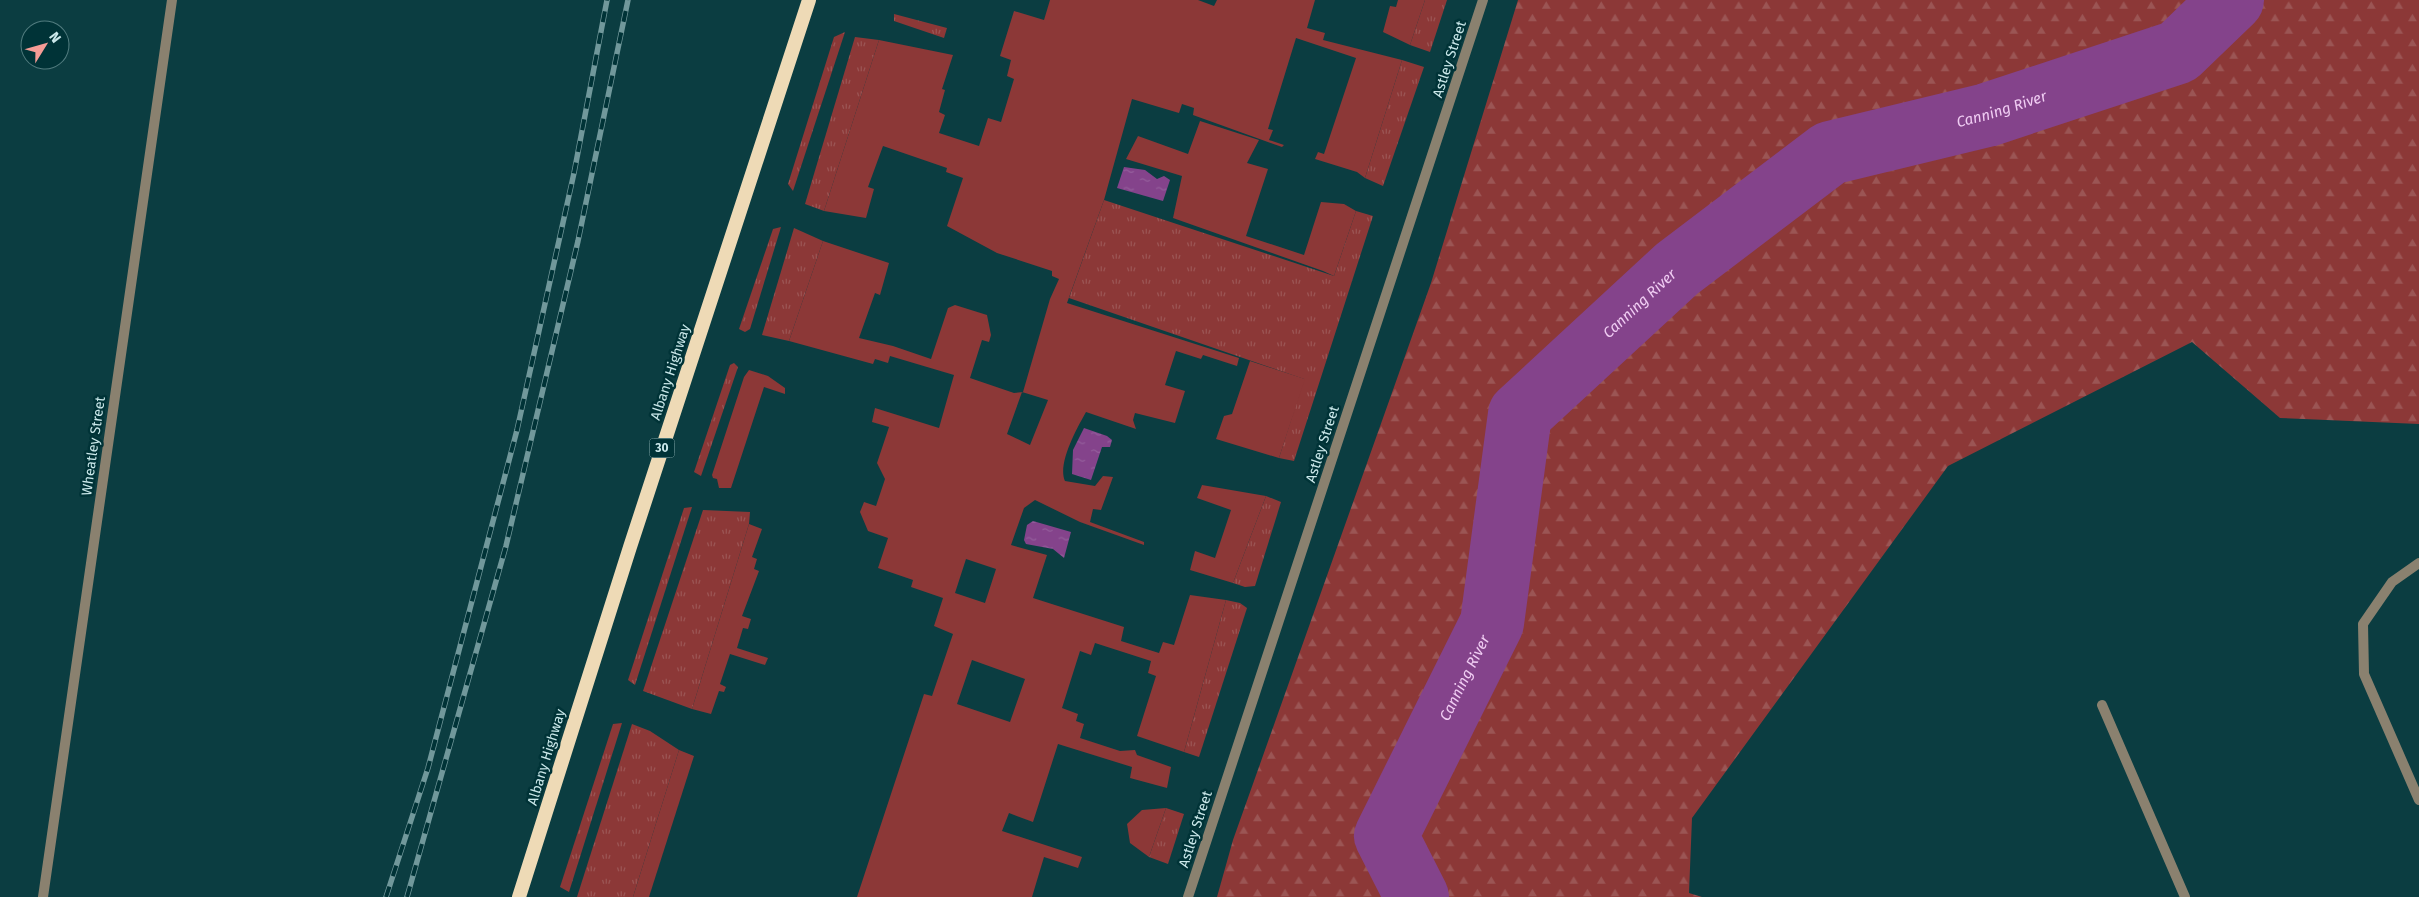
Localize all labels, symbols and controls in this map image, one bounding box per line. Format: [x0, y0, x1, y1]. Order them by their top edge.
street label: Astley Street [1429, 18, 1470, 100]
north arrow [20, 20, 70, 70]
text: N [45, 29, 65, 46]
water label: Canning River [1955, 87, 2050, 131]
water label: Canning River [1599, 264, 1681, 342]
street label: Albany Highway [647, 322, 694, 422]
street label: Wheatley Street [78, 394, 109, 497]
street label: Astley Street [1302, 403, 1343, 485]
road number: 30 [650, 438, 674, 458]
water label: Canning River [1436, 631, 1494, 724]
street label: Albany Highway [524, 707, 569, 807]
street label: Astley Street [1175, 788, 1216, 870]

